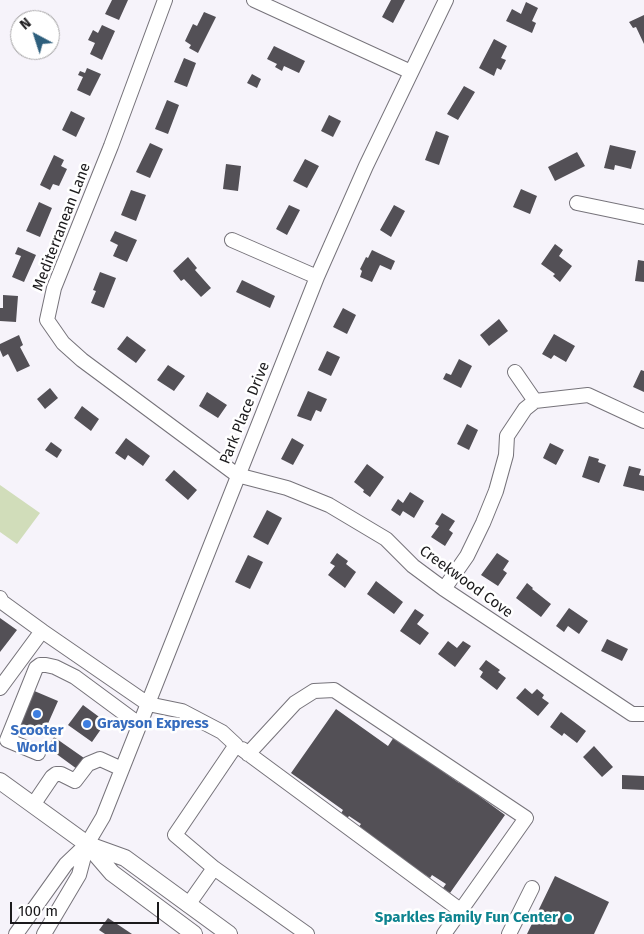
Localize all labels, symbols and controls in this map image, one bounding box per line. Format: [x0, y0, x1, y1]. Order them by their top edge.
north arrow [10, 10, 60, 60]
text: N [17, 14, 35, 33]
street label: Mediterranean Lane [29, 160, 95, 294]
street label: Park Place Drive [216, 359, 274, 467]
street label: Creekwood Cove [416, 542, 516, 622]
marker: Scooter World [31, 708, 43, 720]
place label: Grayson Express [97, 715, 209, 733]
marker: Grayson Express [81, 718, 93, 730]
place label: Scooter World [11, 722, 63, 757]
scale bar [12, 892, 161, 924]
text: 100 m [18, 902, 58, 920]
place label: Sparkles Family Fun Center [375, 909, 558, 927]
marker: Sparkles Family Fun Center [562, 912, 574, 924]

